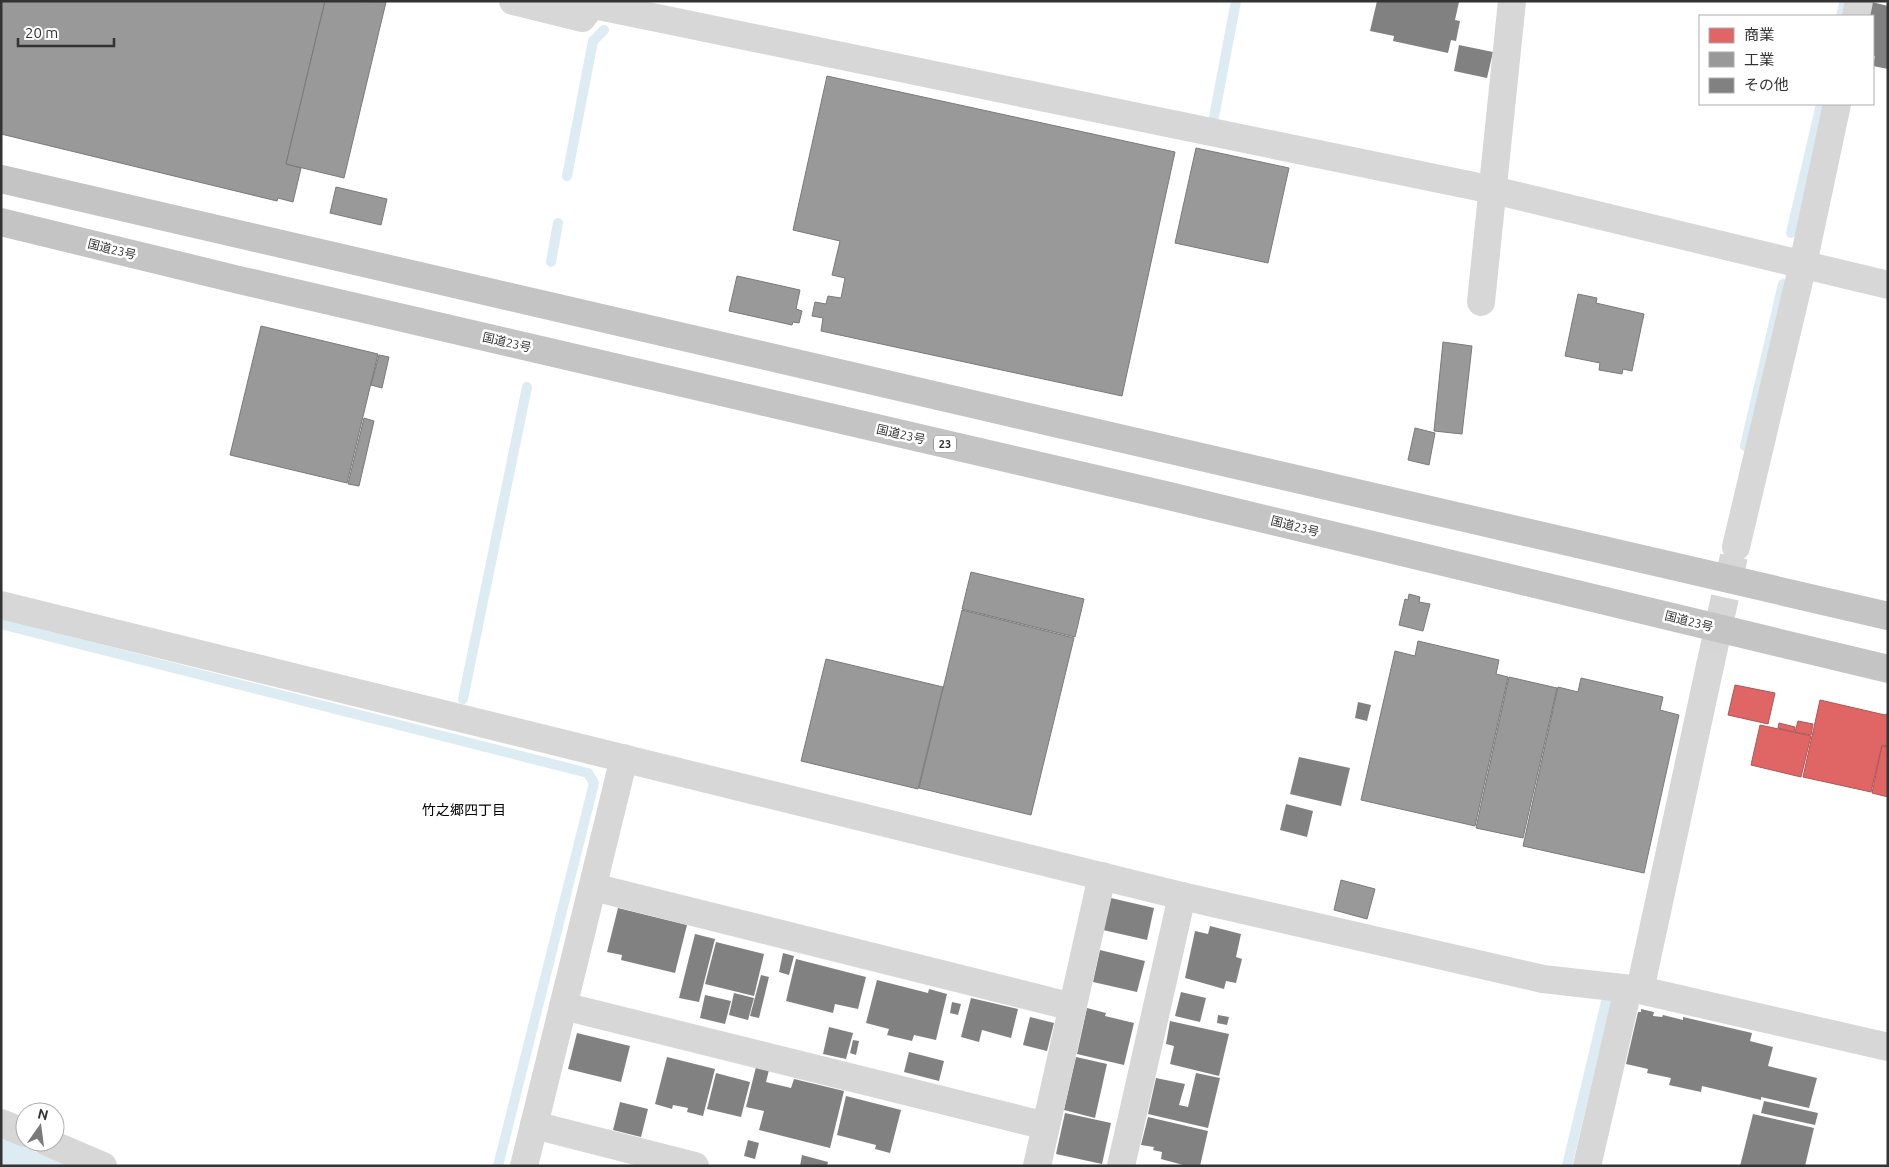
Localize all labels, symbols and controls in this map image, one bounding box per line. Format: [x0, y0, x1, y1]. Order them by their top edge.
scale bar [18, 15, 114, 47]
legend [1699, 15, 1874, 105]
text: 20 m [25, 24, 58, 41]
text: 商業 [1744, 26, 1774, 43]
text: 工業 [1744, 51, 1774, 68]
text: その他 [1744, 76, 1789, 93]
street label: 国道23号 [86, 237, 138, 261]
street label: 国道23号 [481, 330, 533, 354]
street label: 国道23号 [875, 422, 927, 446]
road number: 23 [934, 436, 956, 452]
street label: 国道23号 [1269, 514, 1321, 538]
street label: 国道23号 [1663, 609, 1715, 633]
district label: 竹之郷四丁目 [422, 802, 506, 818]
north arrow [15, 1102, 65, 1152]
text: N [36, 1105, 50, 1123]

